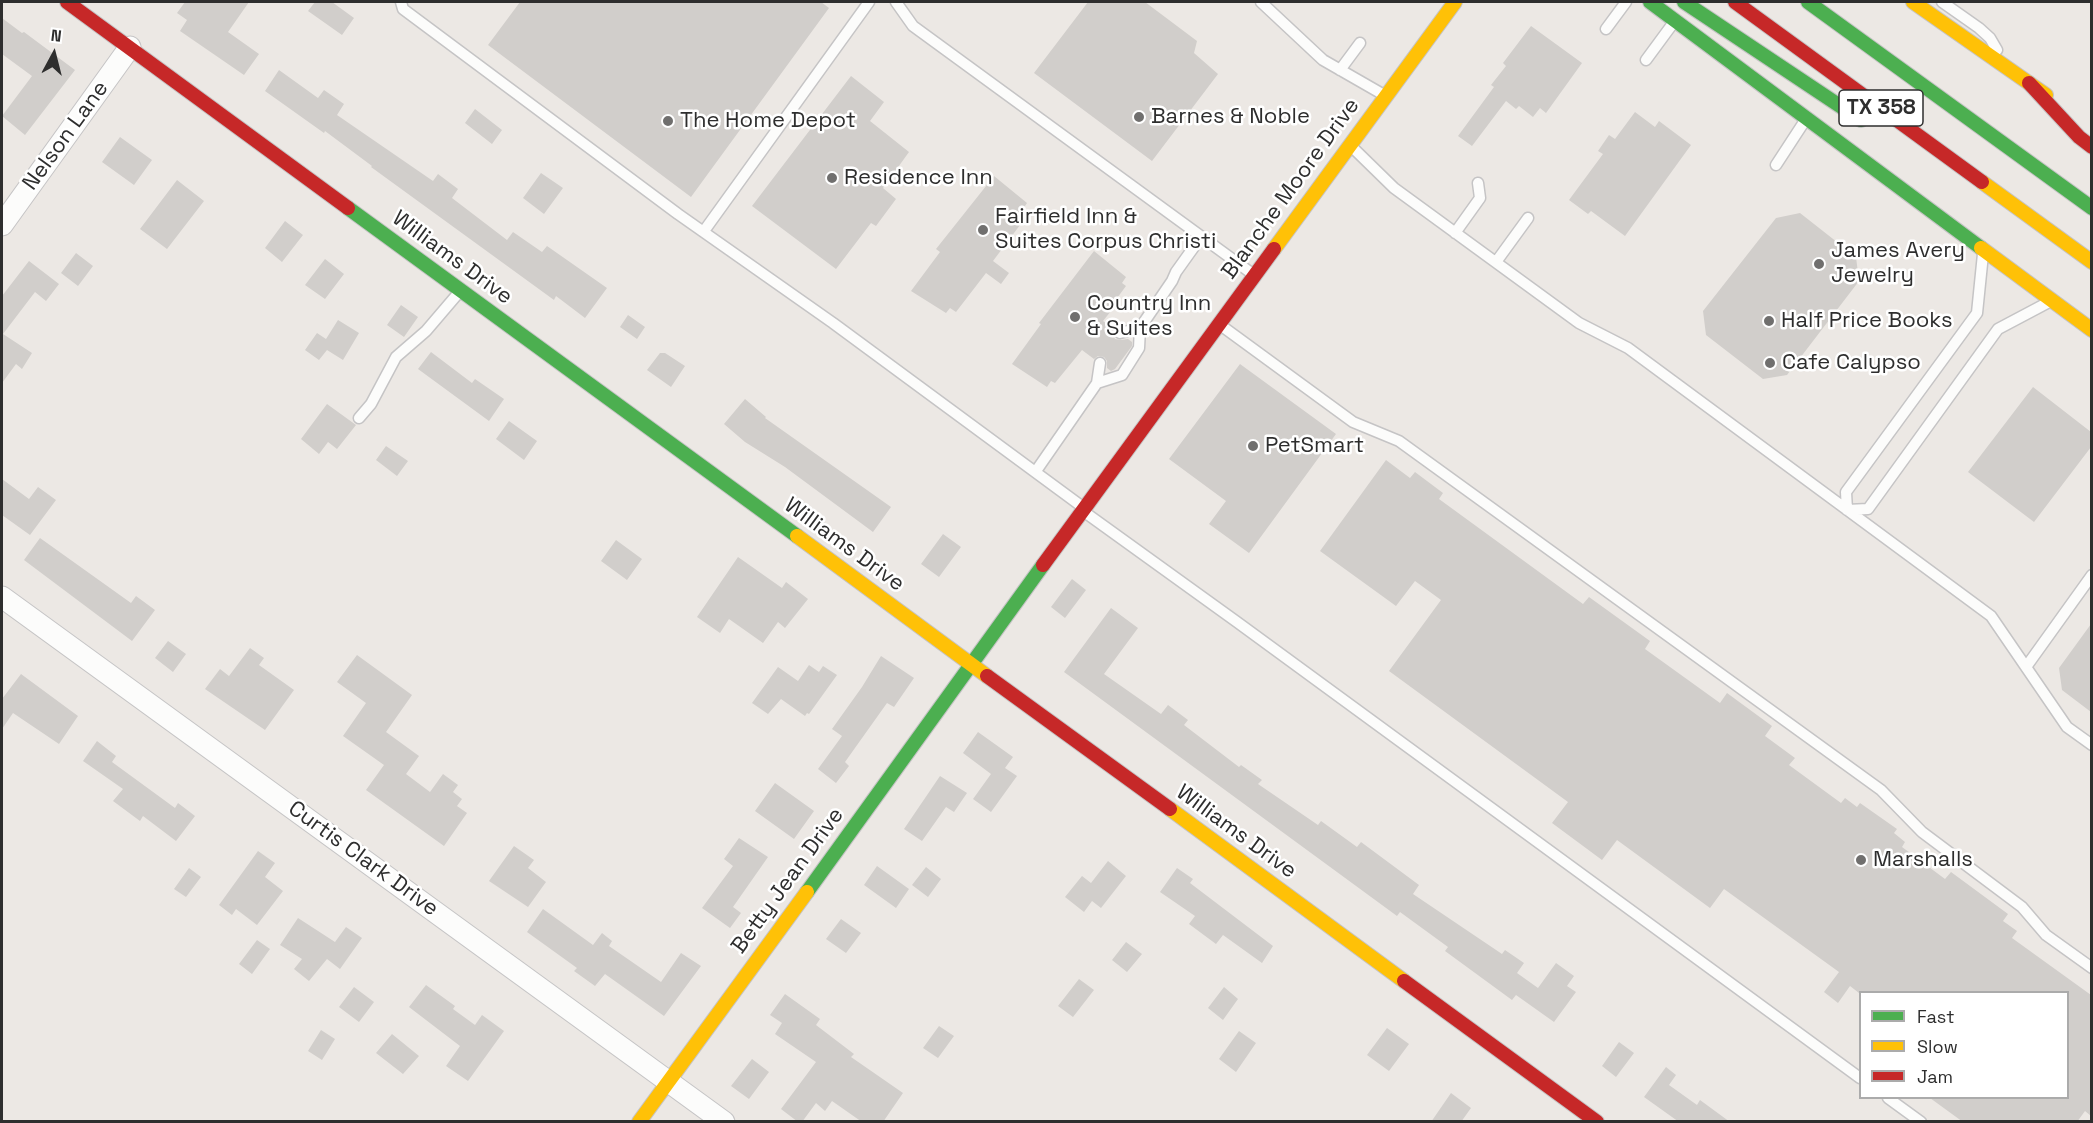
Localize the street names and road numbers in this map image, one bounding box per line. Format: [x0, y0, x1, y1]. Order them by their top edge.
street label: Nelson Lane [18, 76, 114, 196]
road number: TX 358 [1839, 90, 1923, 126]
street label: Blanche Moore Drive [1217, 94, 1365, 284]
street label: Williams Drive [387, 205, 517, 311]
street label: Williams Drive [779, 492, 909, 598]
street label: Williams Drive [1171, 779, 1301, 885]
street label: Curtis Clark Drive [283, 796, 443, 922]
street label: Betty Jean Drive [726, 803, 850, 959]

